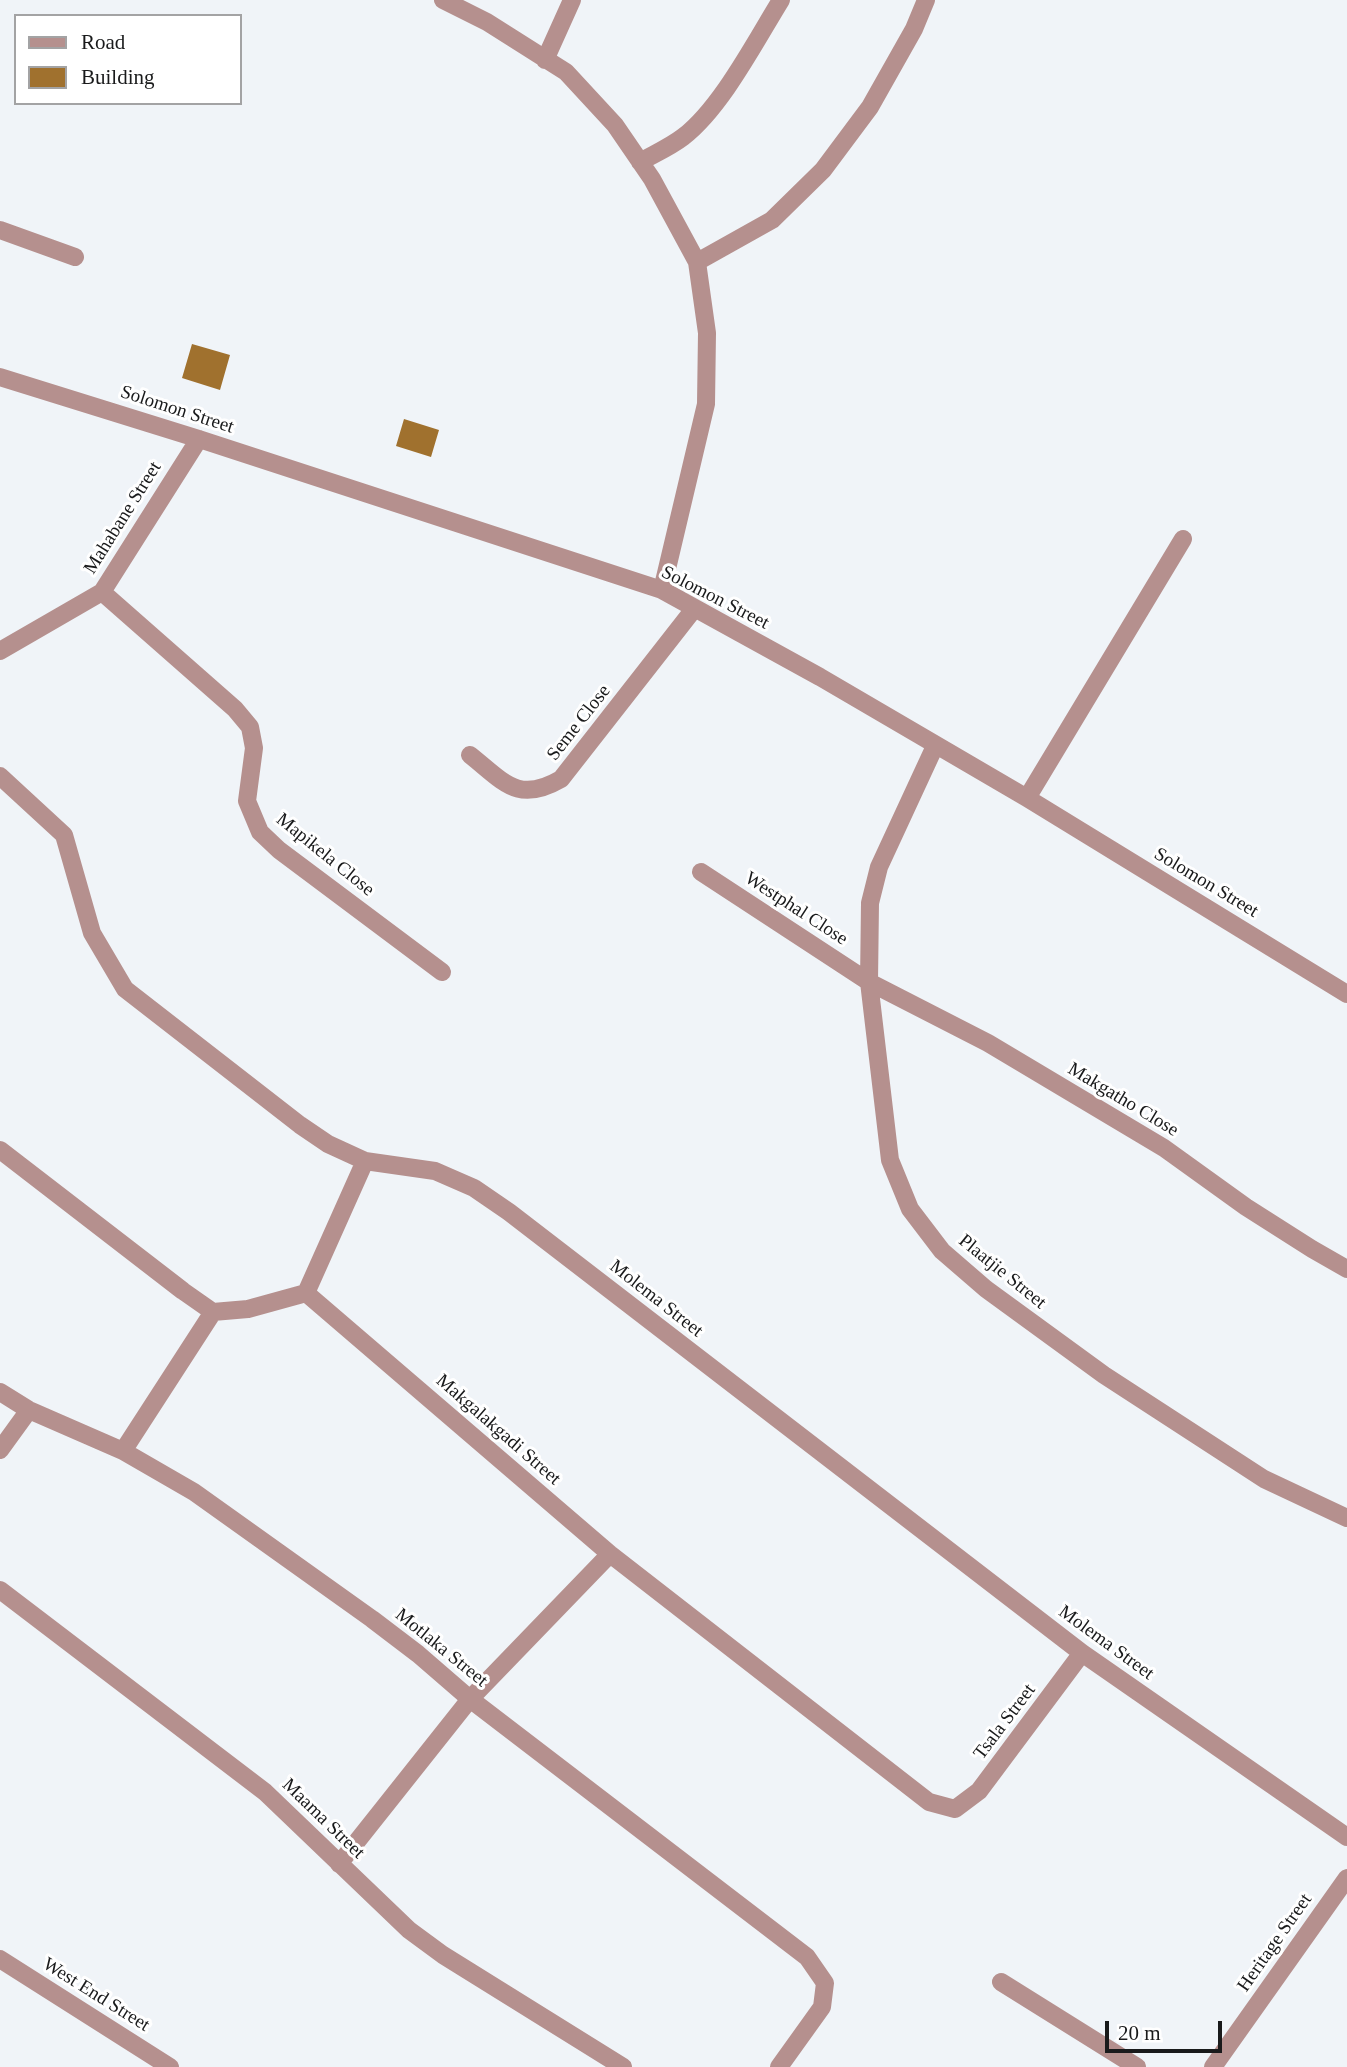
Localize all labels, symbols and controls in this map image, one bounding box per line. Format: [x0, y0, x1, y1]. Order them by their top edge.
legend [14, 14, 242, 105]
text: Road [81, 30, 125, 54]
text: Building [81, 65, 155, 89]
street label: Solomon Street [118, 381, 236, 439]
street label: Mahabane Street [79, 458, 167, 578]
street label: Solomon Street [657, 561, 773, 635]
street label: Seme Close [542, 680, 616, 766]
street label: Mapikela Close [271, 808, 379, 902]
street label: Solomon Street [1150, 843, 1262, 923]
street label: Westphal Close [740, 867, 852, 951]
street label: Makgatho Close [1064, 1058, 1182, 1142]
street label: Plaatjie Street [954, 1230, 1050, 1314]
street label: Molema Street [605, 1255, 707, 1343]
street label: Makgalakgadi Street [431, 1370, 565, 1490]
street label: Molema Street [1054, 1601, 1158, 1685]
street label: Motlaka Street [390, 1604, 492, 1692]
street label: Tsala Street [969, 1680, 1041, 1764]
street label: Maama Street [277, 1774, 369, 1864]
street label: Heritage Street [1233, 1890, 1317, 1996]
street label: West End Street [38, 1953, 154, 2037]
scale bar [1109, 2008, 1226, 2052]
text: 20 m [1118, 2021, 1161, 2045]

